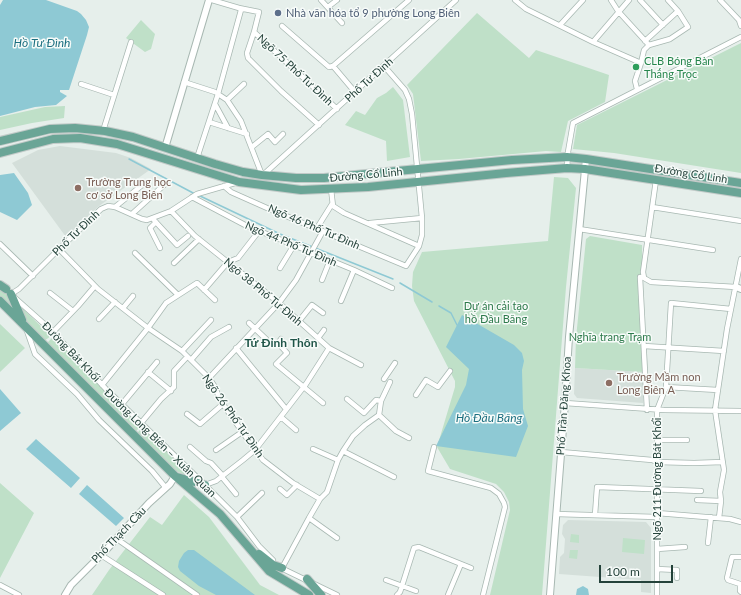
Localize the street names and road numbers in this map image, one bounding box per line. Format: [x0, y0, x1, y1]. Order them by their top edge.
street label: Ngõ 75 Phố Tư Đình [254, 32, 336, 108]
street label: Phố Tư Đình [342, 55, 396, 105]
street label: Đường Cổ Linh [654, 162, 728, 186]
street label: Đường Cổ Linh [329, 165, 403, 185]
street label: Ngõ 46 Phố Tư Đình [266, 202, 362, 252]
street label: Phố Tư Đình [50, 207, 102, 259]
street label: Ngõ 44 Phố Tư Đình [243, 219, 339, 269]
street label: Ngõ 38 Phố Tư Đình [221, 255, 305, 329]
street label: Đường Bát Khối [39, 319, 103, 385]
street label: Phố Trần Đăng Khoa [554, 356, 574, 456]
street label: Ngõ 26 Phố Tư Đình [199, 372, 267, 460]
street label: Đường Long Biên – Xuân Quan [101, 386, 219, 500]
street label: Ngõ 211 Đường Bát Khối [650, 417, 664, 541]
street label: Phố Thạch Cầu [89, 504, 149, 566]

